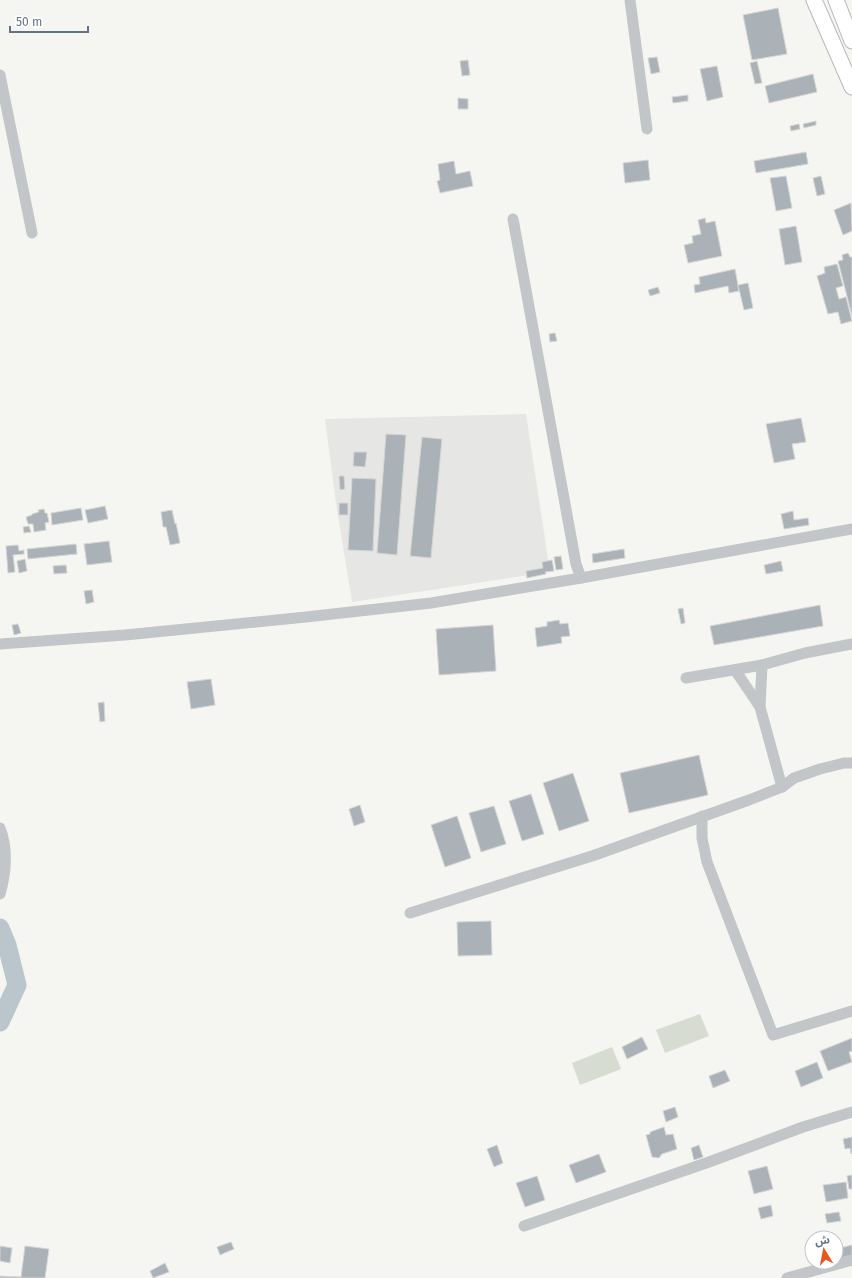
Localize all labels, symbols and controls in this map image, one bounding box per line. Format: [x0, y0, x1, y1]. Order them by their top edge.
scale bar [10, 8, 88, 34]
text: 50 m [16, 15, 42, 29]
north arrow [804, 1230, 844, 1270]
text: ش [814, 1233, 831, 1248]

